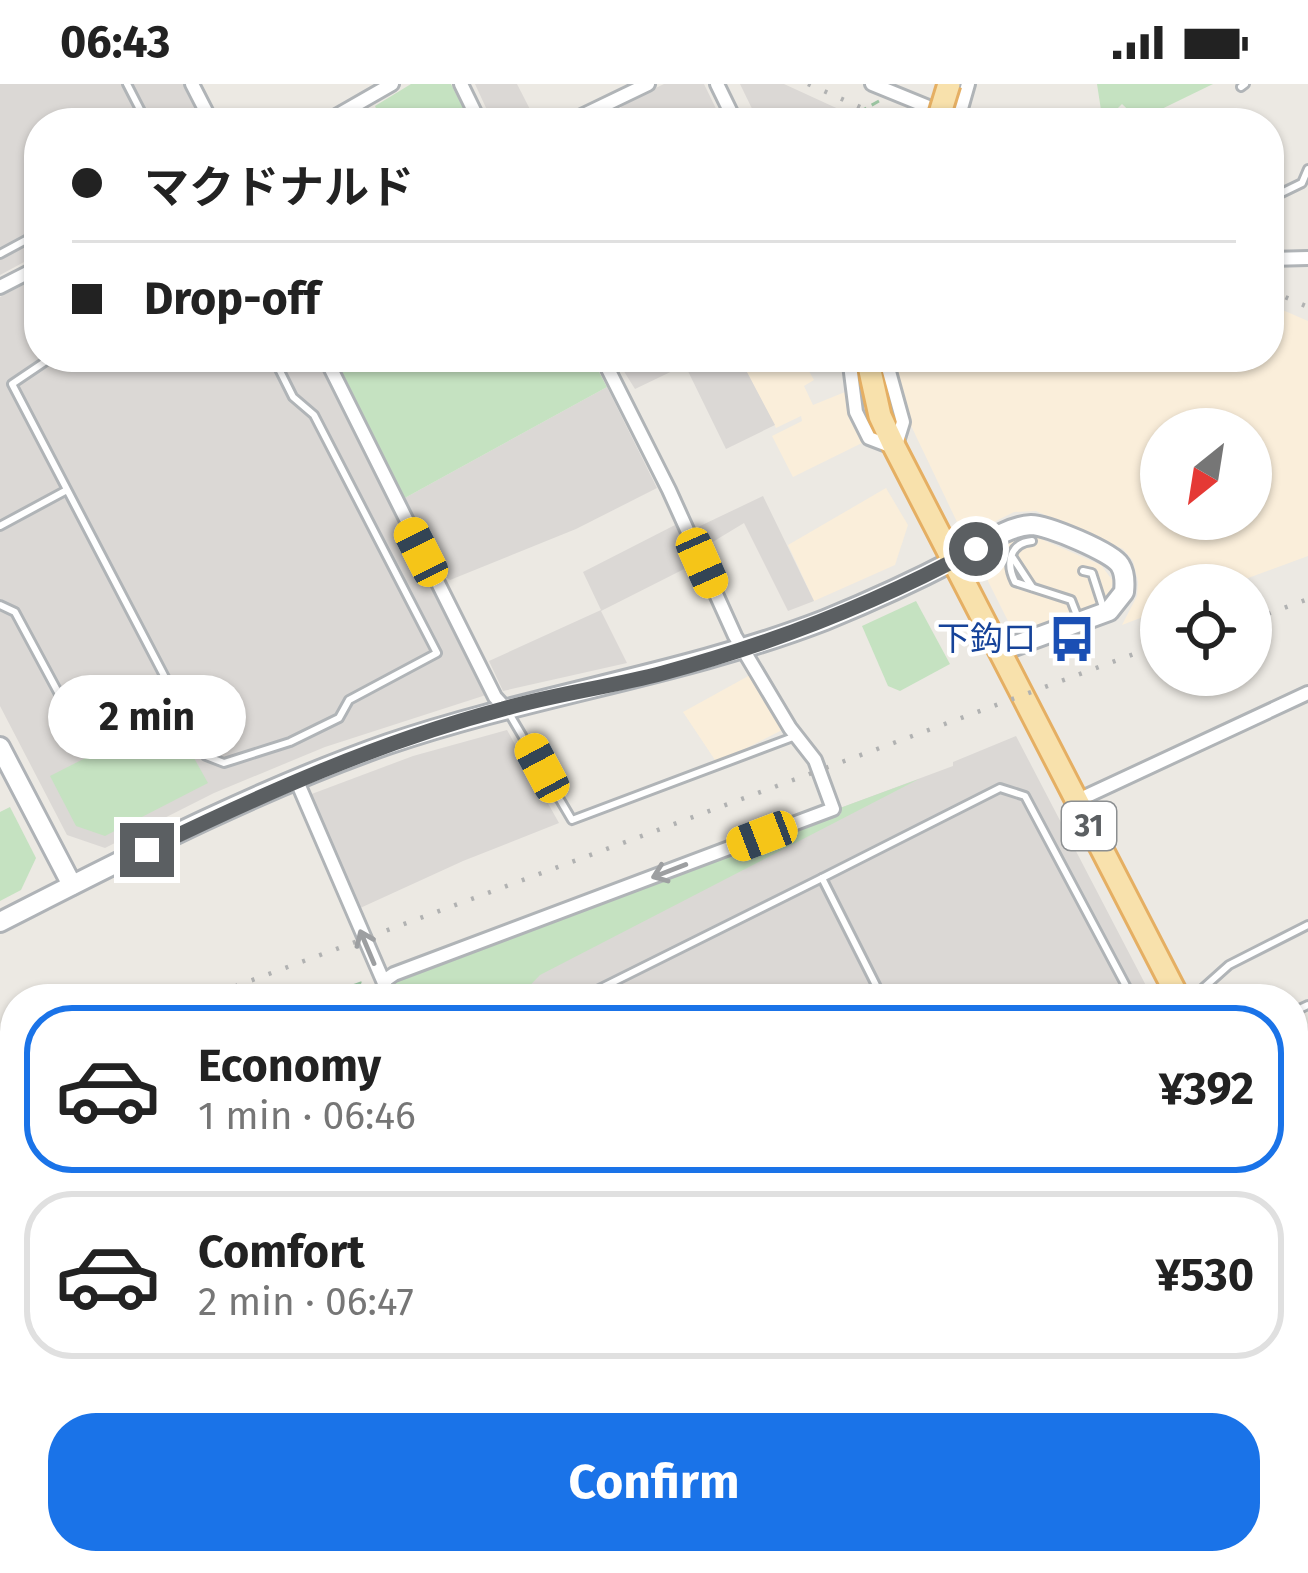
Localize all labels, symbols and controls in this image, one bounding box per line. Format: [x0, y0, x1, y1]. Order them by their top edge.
text: 06:43 [60, 15, 170, 69]
text: マクドナルド [144, 161, 414, 215]
text: Drop-off [144, 272, 320, 326]
north arrow [1140, 408, 1272, 540]
map controls [1140, 408, 1272, 696]
car [389, 512, 453, 592]
route start [949, 522, 1003, 576]
car [671, 523, 733, 603]
button: locate [1140, 564, 1272, 696]
bus stop icon: 下鈎口 [1047, 614, 1097, 664]
place label: 下鈎口 [937, 619, 1036, 659]
callout: 2 min [48, 676, 246, 760]
text: 2 min [99, 694, 195, 740]
car [509, 728, 575, 808]
road number: 31 [1062, 802, 1116, 850]
car [722, 806, 802, 866]
route end [120, 823, 174, 877]
one-way arrow [652, 862, 689, 883]
one-way arrow [355, 929, 377, 965]
icon: car [54, 1035, 162, 1143]
text: Economy [198, 1039, 381, 1093]
text: ¥392 [1159, 1062, 1254, 1116]
text: 1 min · 06:46 [198, 1093, 416, 1139]
icon: car [54, 1221, 162, 1329]
text: Comfort [198, 1225, 365, 1279]
text: ¥530 [1155, 1248, 1254, 1302]
text: 2 min · 06:47 [198, 1279, 414, 1325]
button: Confirm [48, 1413, 1260, 1551]

